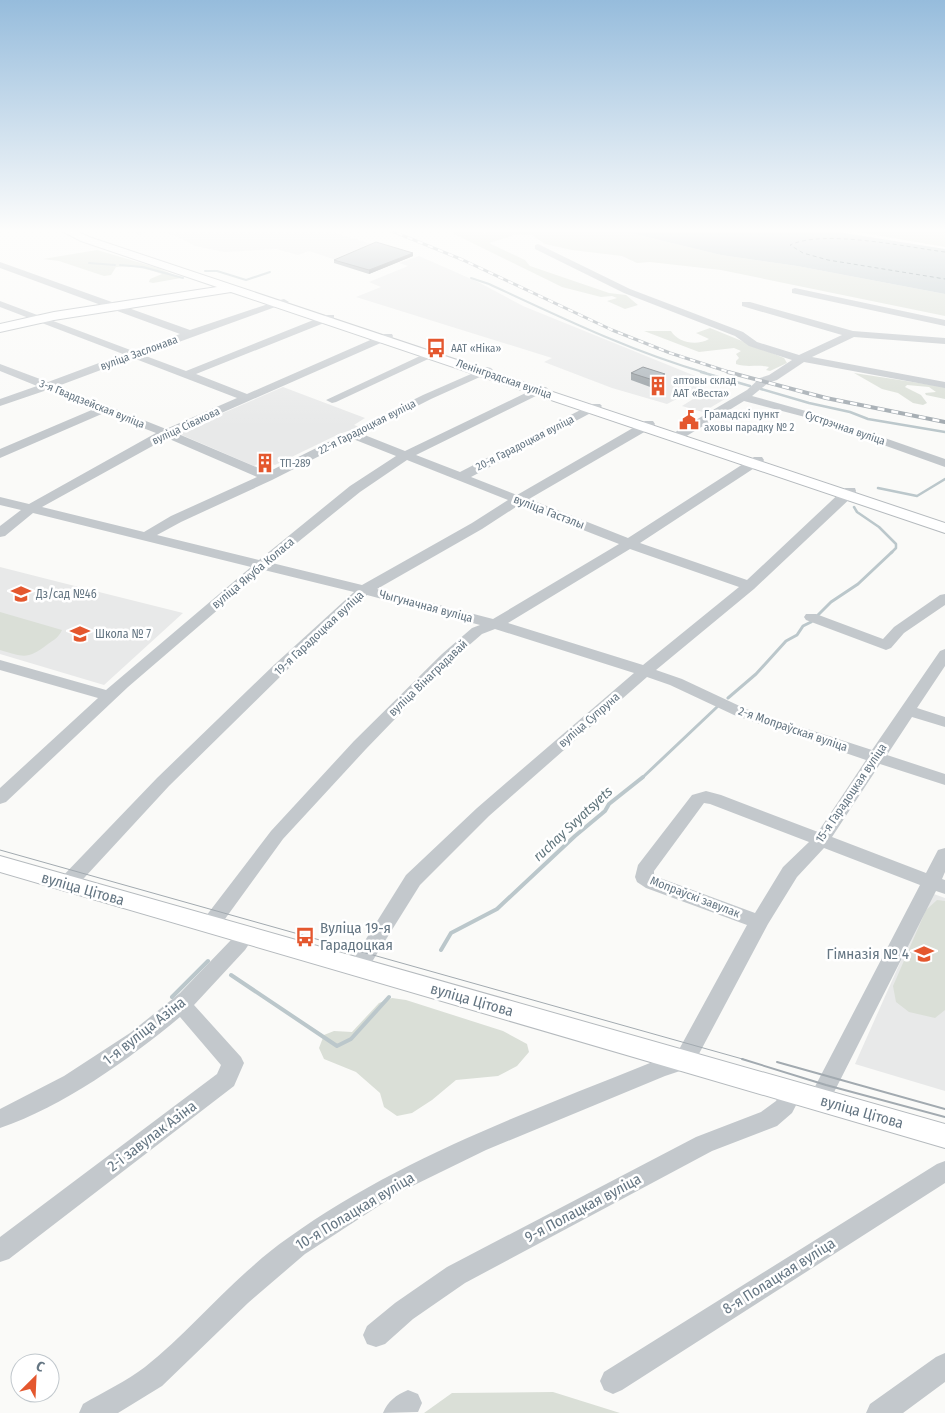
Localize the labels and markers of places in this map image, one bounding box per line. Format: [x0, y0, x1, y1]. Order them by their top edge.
bus stop icon: ААТ «Ніка» [425, 337, 447, 359]
place label: ААТ «Ніка» [451, 342, 501, 355]
place label: аптовы склад ААТ «Веста» [673, 374, 737, 400]
building icon: аптовы склад ААТ «Веста» [647, 375, 669, 397]
place label: Грамадскі пункт аховы парадку № 2 [704, 408, 795, 434]
public building icon: Грамадскі пункт аховы парадку № 2 [678, 409, 700, 431]
building icon: ТП-289 [254, 452, 276, 474]
place label: ТП-289 [280, 457, 311, 470]
school or university icon: Дз/сад №46 [10, 583, 32, 605]
place label: Дз/сад №46 [35, 587, 97, 601]
school or university icon: Школа № 7 [69, 623, 91, 645]
place label: Школа № 7 [95, 627, 151, 641]
place label: Вуліца 19-я Гарадоцкая [320, 919, 393, 954]
bus stop icon: Вуліца 19-я Гарадоцкая [294, 926, 316, 948]
school or university icon: Гімназія № 4 [913, 943, 935, 965]
place label: Гімназія № 4 [827, 945, 909, 963]

